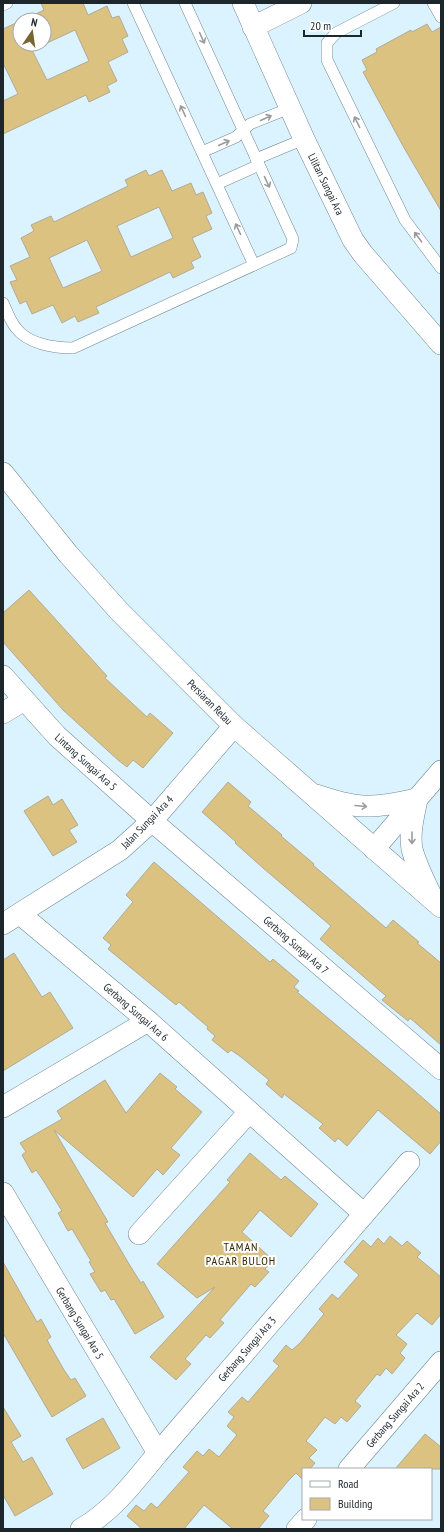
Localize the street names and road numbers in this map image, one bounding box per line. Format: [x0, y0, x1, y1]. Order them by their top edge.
street label: Lilitan Sungai Ara [305, 151, 347, 217]
street label: Persiaran Relau [184, 676, 236, 728]
street label: Lintang Sungai Ara 5 [52, 730, 120, 794]
street label: Jalan Sungai Ara 4 [117, 792, 176, 852]
street label: Gerbang Sungai Ara 7 [261, 913, 332, 977]
street label: Gerbang Sungai Ara 6 [101, 980, 172, 1044]
street label: Gerbang Sungai Ara 5 [53, 1284, 107, 1362]
street label: Gerbang Sungai Ara 3 [215, 1313, 279, 1384]
street label: Gerbang Sungai Ara 2 [363, 1379, 427, 1450]

